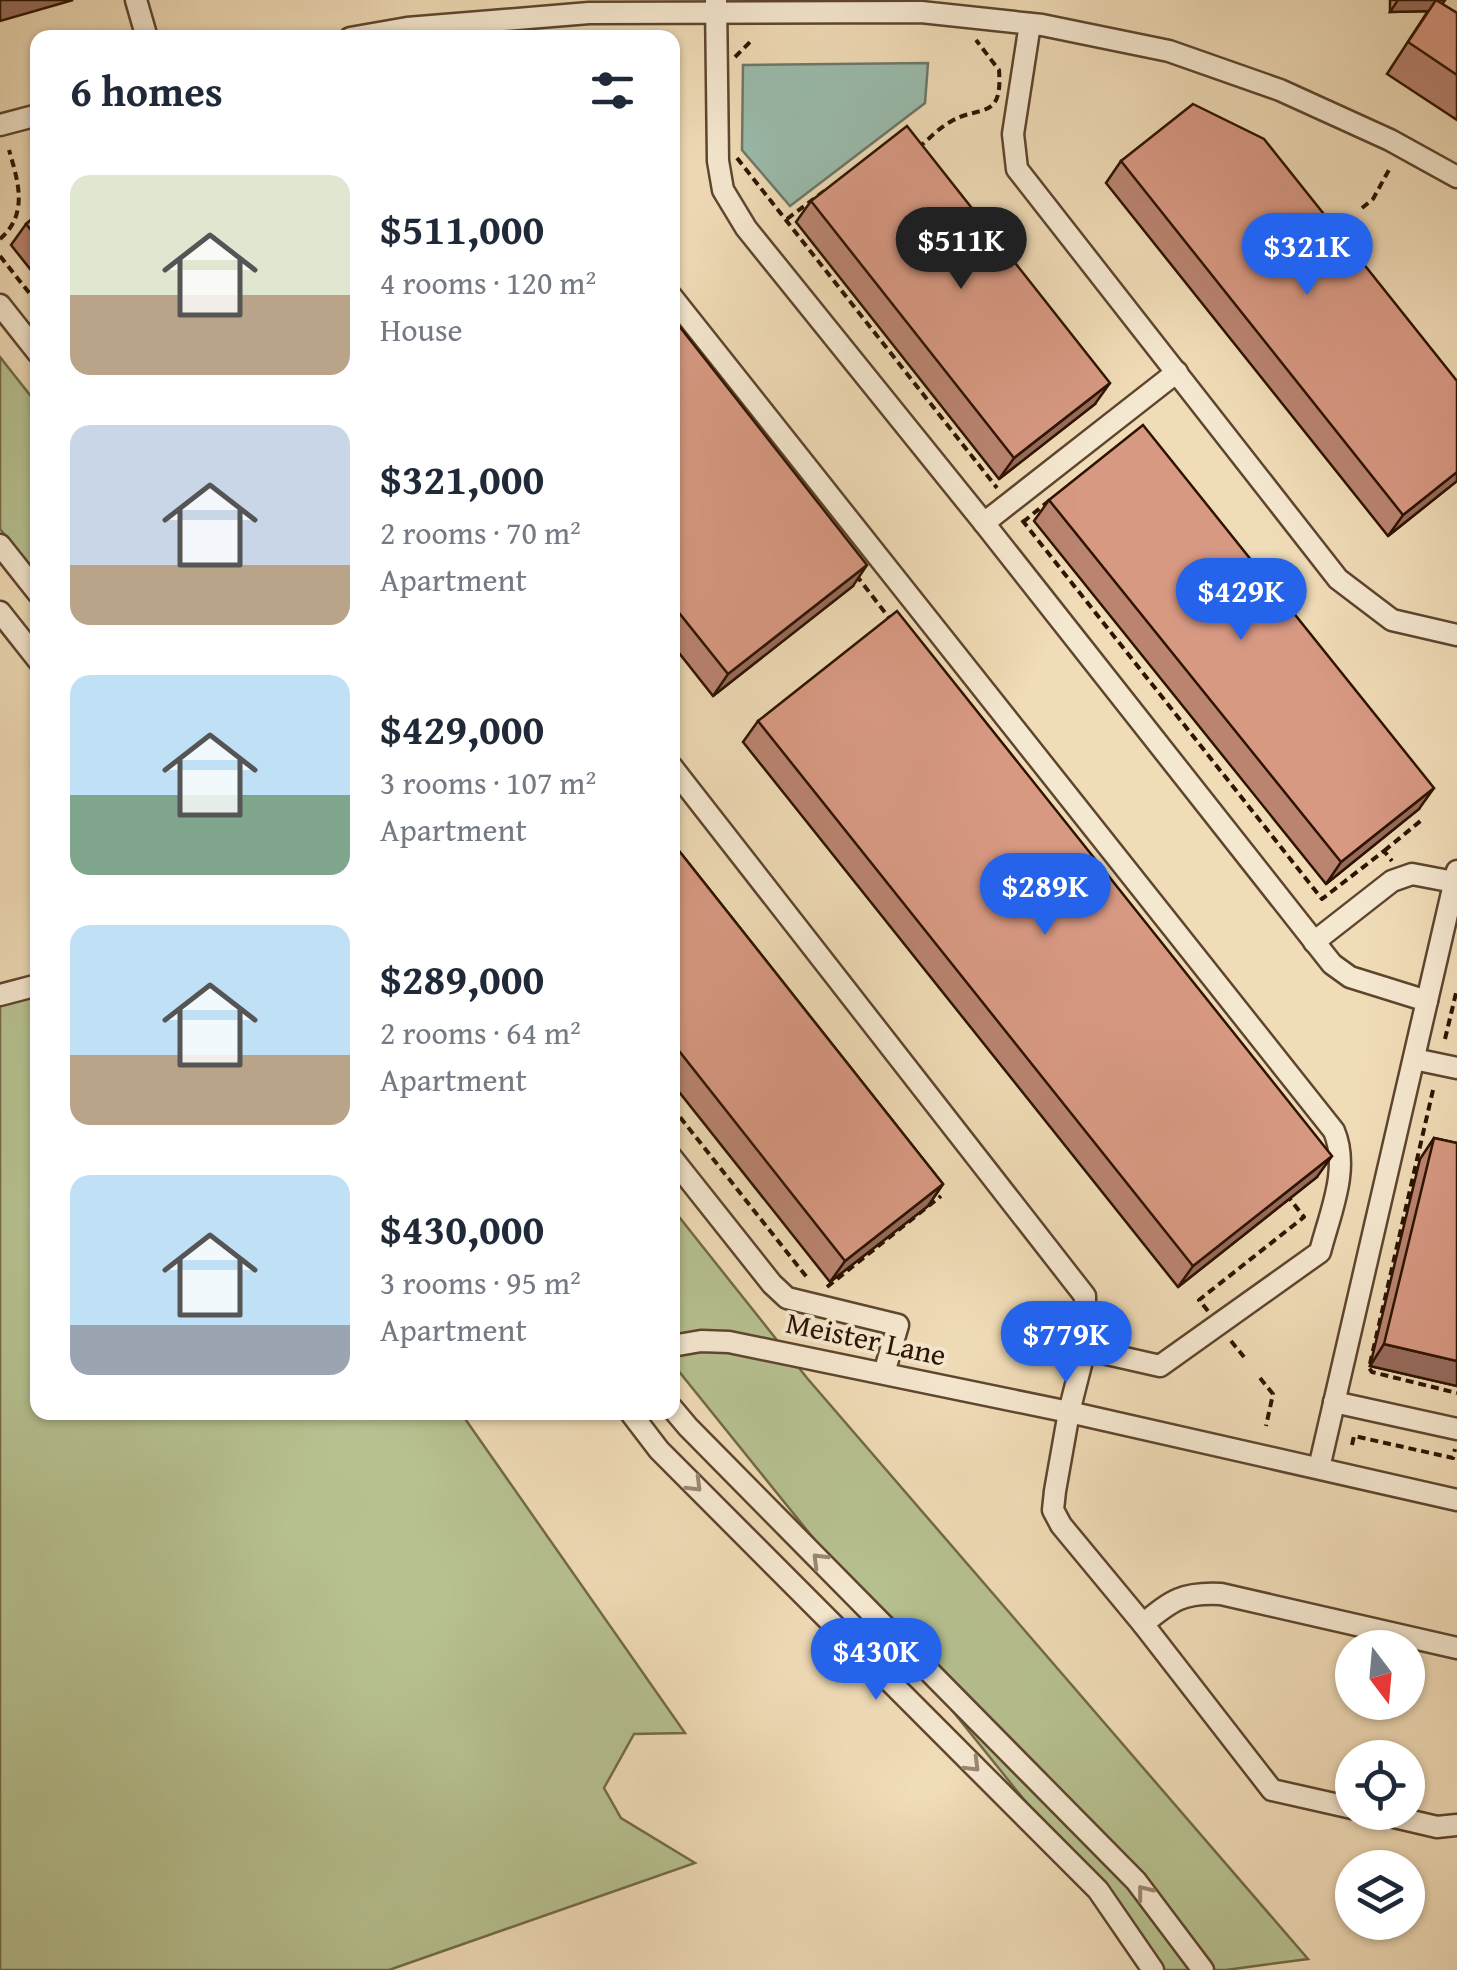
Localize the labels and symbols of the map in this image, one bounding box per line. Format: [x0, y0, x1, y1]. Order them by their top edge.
pin: $511K [891, 207, 1031, 292]
pin: $321K [1237, 213, 1377, 298]
pin: $429K [1171, 558, 1311, 643]
pin: $289K [975, 853, 1115, 938]
street label: Meister Lane [782, 1300, 950, 1376]
pin: $779K [996, 1301, 1136, 1386]
one-way arrow [683, 1474, 701, 1492]
one-way arrow [813, 1554, 831, 1572]
pin: $430K [806, 1618, 946, 1703]
north arrow [1335, 1630, 1425, 1720]
one-way arrow [962, 1754, 980, 1772]
one-way arrow [1138, 1886, 1156, 1904]

